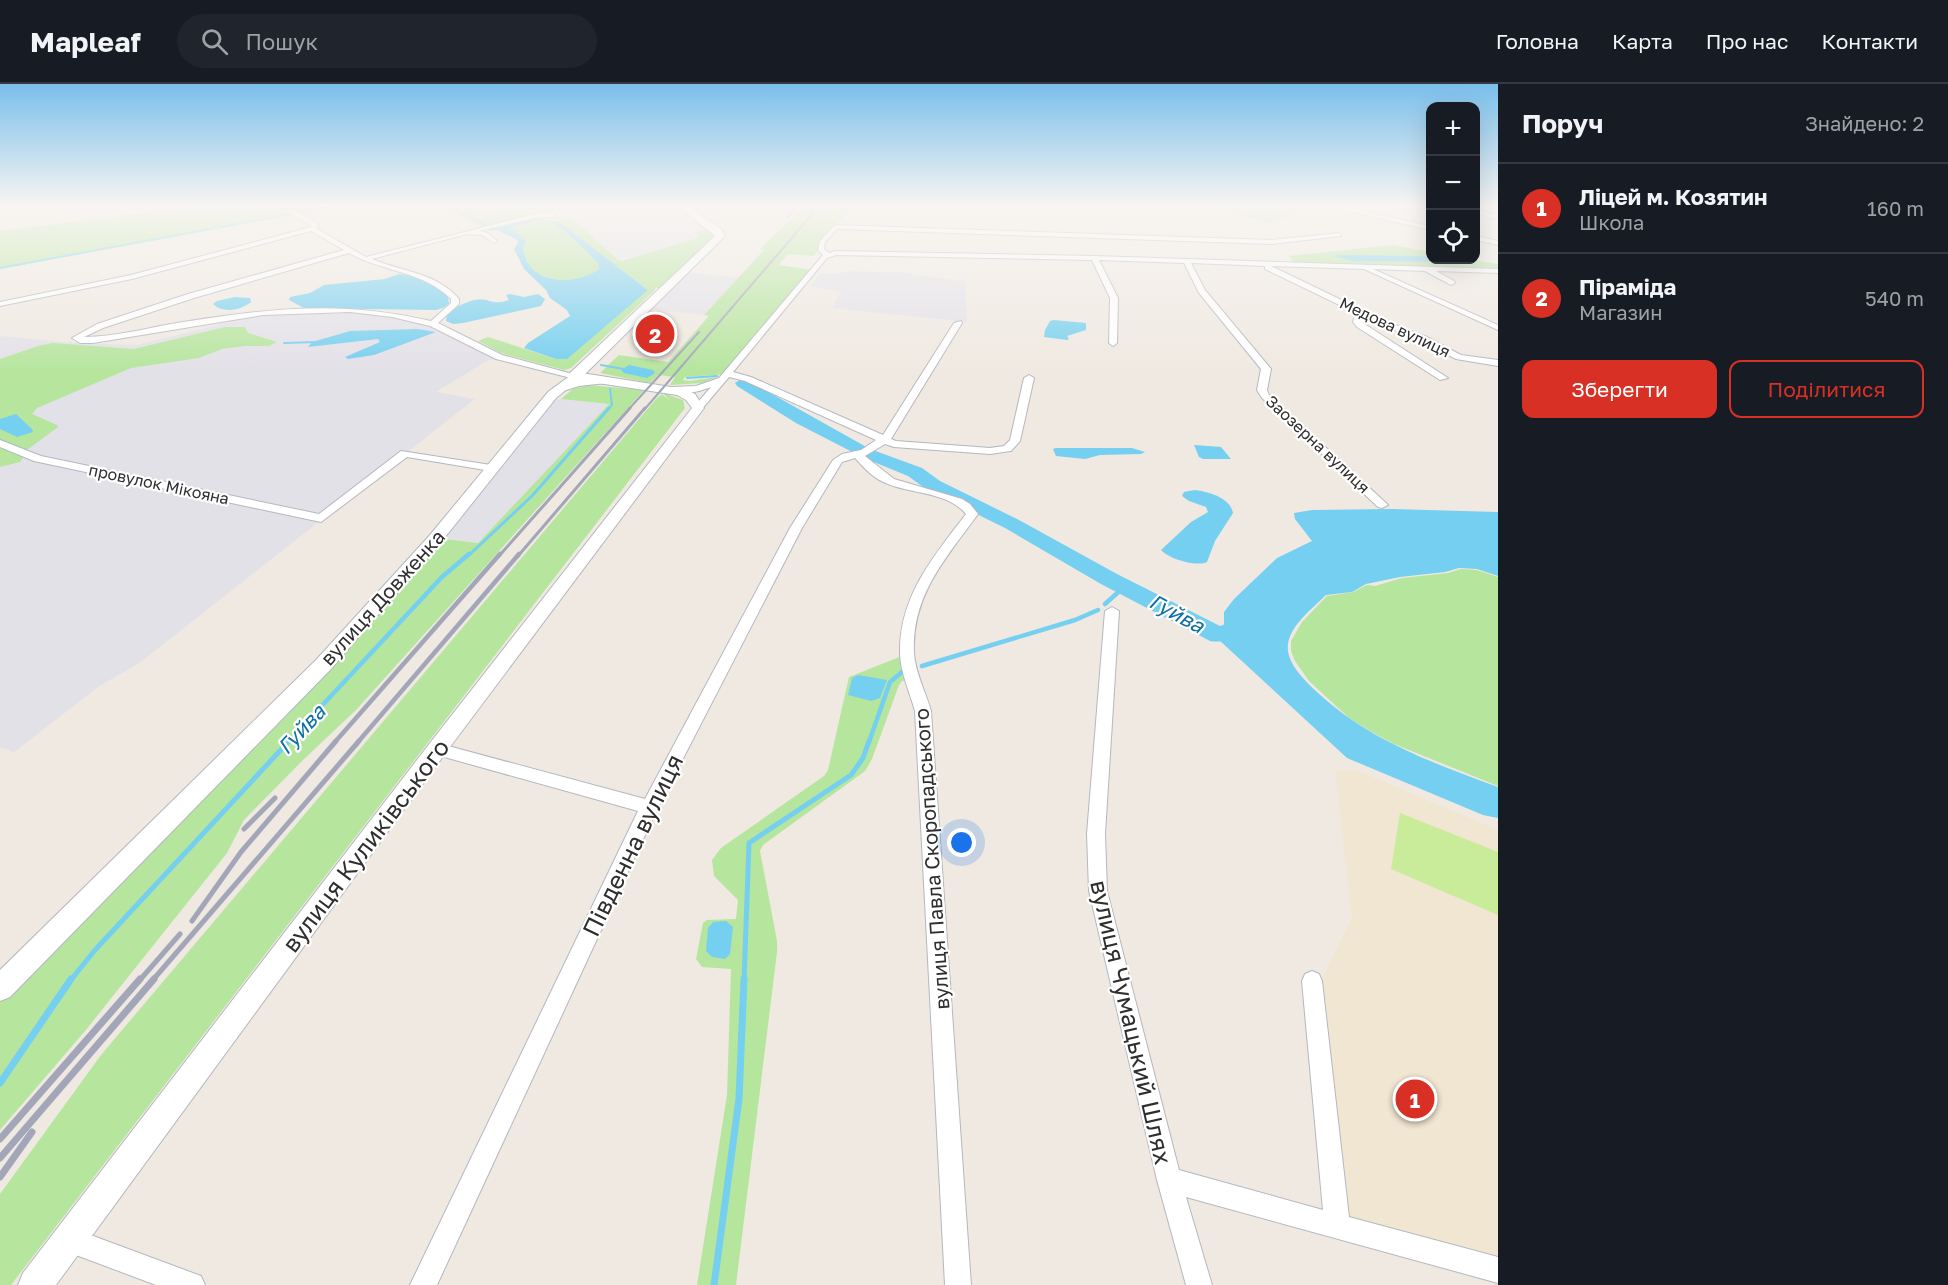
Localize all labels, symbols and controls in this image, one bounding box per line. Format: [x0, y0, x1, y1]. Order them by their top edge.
search box [177, 14, 597, 68]
text: Mapleaf [30, 25, 141, 58]
icon: search [198, 25, 231, 58]
text: Пошук [246, 28, 318, 55]
text: Головна [1496, 28, 1579, 54]
text: Карта [1612, 28, 1673, 54]
text: Про нас [1706, 28, 1788, 54]
text: Контакти [1821, 28, 1918, 54]
map controls [1426, 102, 1480, 264]
button: + [1426, 102, 1480, 156]
text: Поруч [1522, 108, 1603, 139]
text: Знайдено: 2 [1805, 111, 1924, 135]
button: − [1426, 156, 1480, 210]
text: Ліцей м. Козятин [1579, 183, 1767, 210]
text: 1 [1536, 196, 1547, 220]
text: 160 m [1867, 196, 1924, 220]
button: locate [1426, 210, 1480, 264]
text: Школа [1579, 210, 1644, 234]
text: Піраміда [1579, 273, 1676, 300]
text: 2 [1535, 286, 1548, 310]
text: 540 m [1865, 286, 1924, 310]
street label: Медова вулиця [1336, 293, 1454, 361]
text: Магазин [1579, 300, 1663, 324]
pin: 2 [636, 312, 674, 356]
button: Зберегти [1522, 360, 1717, 418]
button: Поділитися [1729, 360, 1924, 418]
street label: Заозерна вулиця [1262, 391, 1374, 497]
street label: провулок Мікояна [87, 459, 231, 509]
street label: вулиця Довженка [315, 524, 449, 670]
water label: Гуйва [1145, 588, 1210, 639]
water label: Гуйва [272, 698, 331, 759]
street label: вулиця Павла Скоропадського [908, 707, 954, 1011]
street label: вулиця Куликівського [275, 733, 455, 957]
street label: Південна вулиця [575, 749, 689, 941]
your location [947, 828, 976, 857]
street label: вулиця Чумацький Шлях [1085, 877, 1179, 1167]
pin: 1 [1396, 1076, 1434, 1122]

